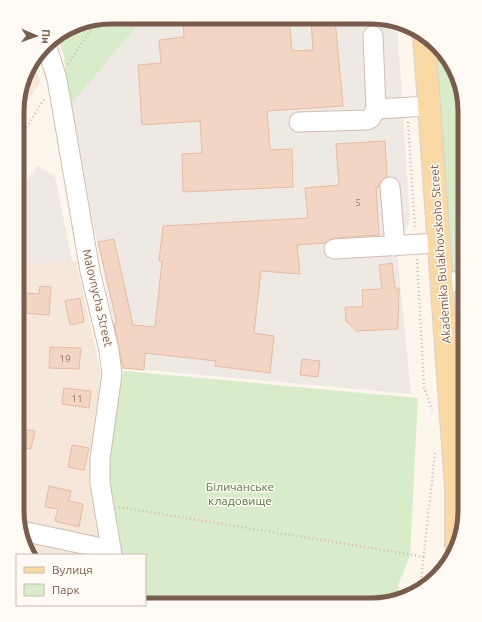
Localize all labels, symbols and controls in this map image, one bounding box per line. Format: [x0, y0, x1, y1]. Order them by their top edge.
north arrow [16, 16, 56, 56]
text: Пн [40, 29, 52, 44]
street label: Akademika Bulakhovskoho Street [427, 164, 453, 344]
house number: 5 [355, 197, 361, 208]
street label: Malovnycha Street [80, 248, 116, 348]
house number: 19 [59, 353, 71, 364]
house number: 11 [71, 393, 83, 404]
park label: Біличанське кладовище [206, 480, 274, 507]
legend [16, 554, 146, 606]
text: Вулиця [52, 563, 93, 576]
text: Парк [52, 583, 80, 596]

